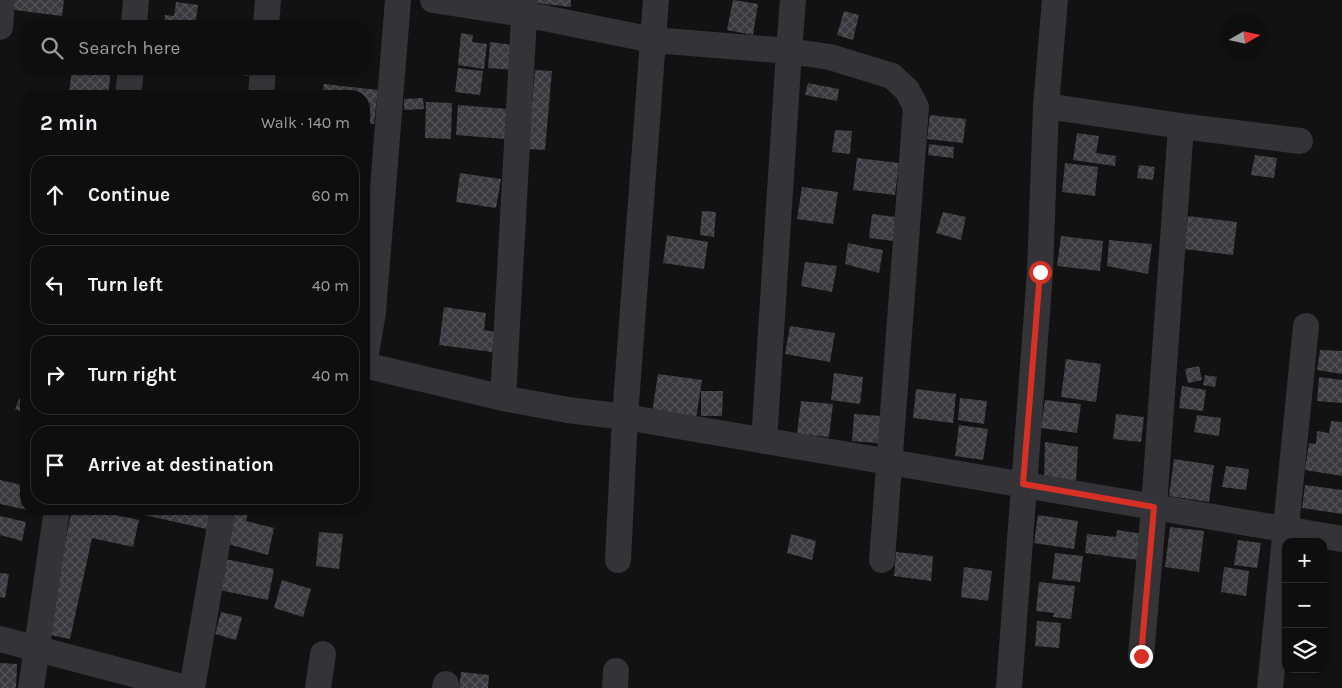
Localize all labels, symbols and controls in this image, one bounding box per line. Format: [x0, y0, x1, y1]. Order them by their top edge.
north arrow [1222, 15, 1267, 60]
search box [20, 20, 370, 75]
icon: search [38, 34, 66, 62]
text: Search here [78, 37, 180, 59]
text: 2 min [40, 111, 98, 135]
text: Walk · 140 m [261, 113, 350, 132]
icon: ahead [41, 181, 69, 209]
text: Continue [88, 184, 170, 206]
text: 60 m [312, 186, 349, 205]
route start [1029, 261, 1052, 284]
icon: left [41, 271, 69, 299]
text: Turn left [88, 274, 163, 296]
text: 40 m [312, 276, 349, 295]
icon: right [41, 361, 69, 389]
text: Turn right [88, 364, 177, 386]
text: 40 m [312, 366, 349, 385]
icon: arrive [41, 451, 69, 479]
text: Arrive at destination [88, 454, 274, 476]
map controls [1282, 538, 1327, 673]
button: + [1282, 538, 1327, 583]
button: − [1282, 583, 1327, 628]
button: layers [1282, 628, 1327, 673]
route end [1130, 645, 1153, 668]

